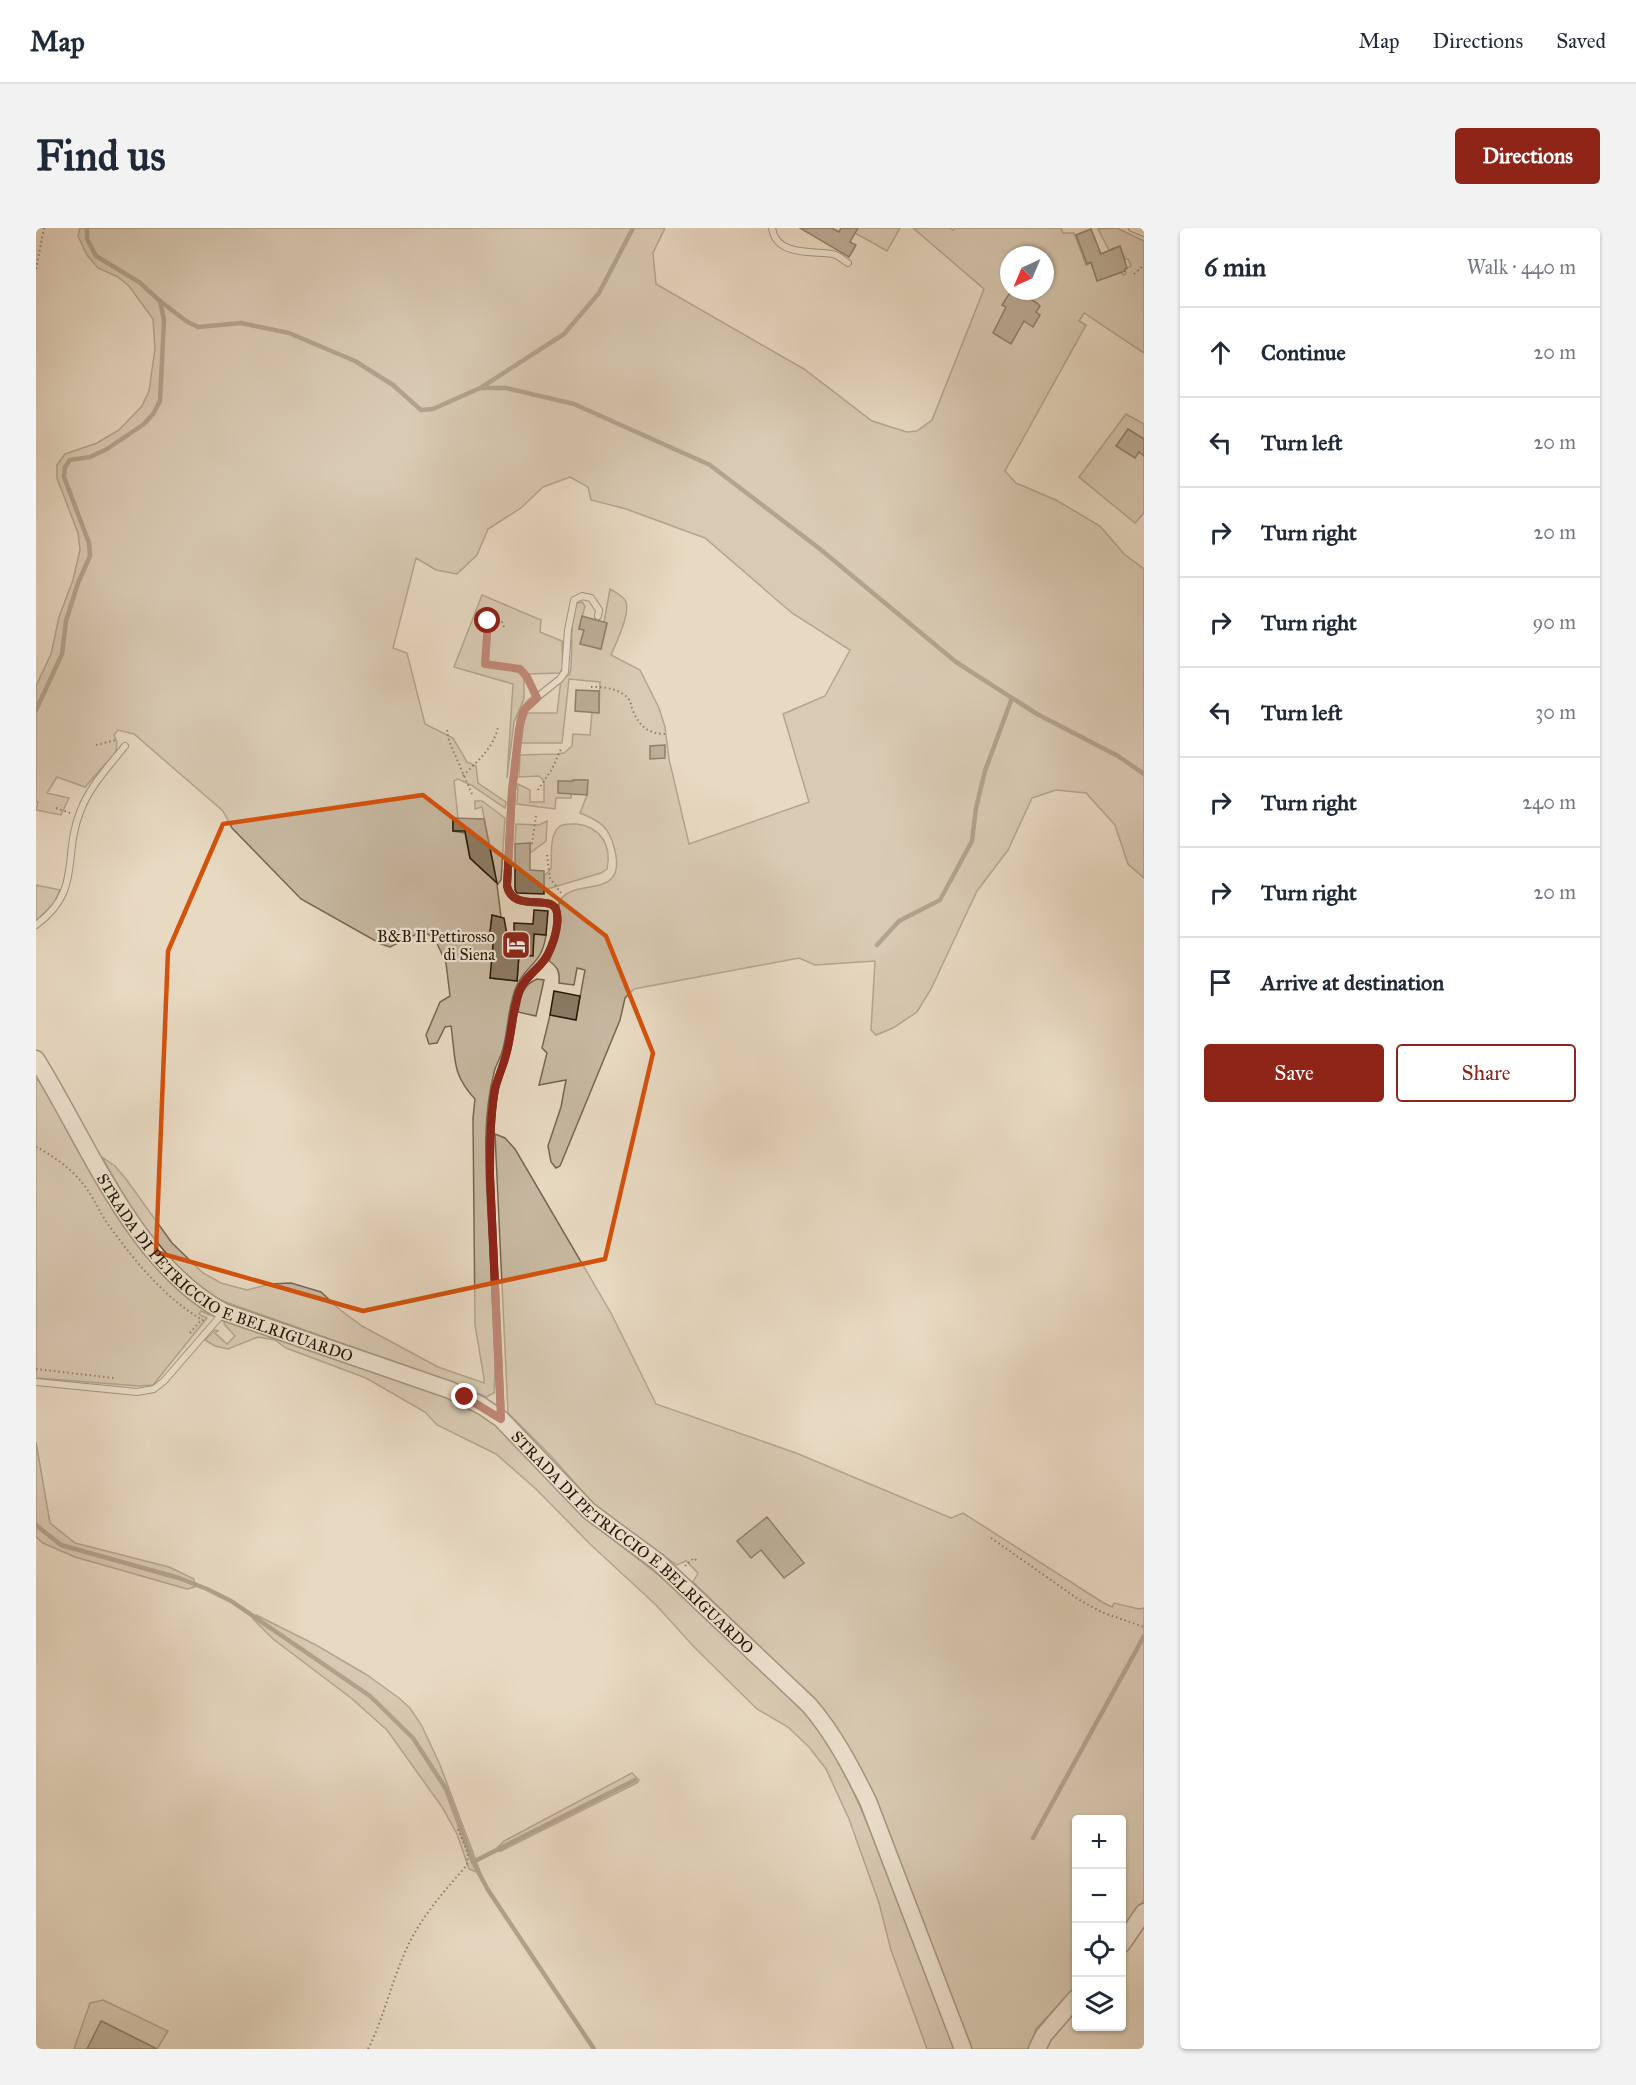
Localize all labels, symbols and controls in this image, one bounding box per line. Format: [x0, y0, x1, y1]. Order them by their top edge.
text: Map [30, 24, 85, 59]
text: Map [1359, 28, 1400, 54]
text: Directions [1433, 28, 1523, 54]
text: Saved [1556, 28, 1606, 54]
button: Directions [1455, 128, 1600, 184]
text: Find us [36, 130, 166, 182]
north arrow [1000, 246, 1054, 300]
text: 6 min [1204, 251, 1266, 283]
text: Walk · 440 m [1467, 255, 1576, 279]
icon: ahead [1204, 336, 1237, 369]
text: Continue [1261, 339, 1346, 366]
text: 20 m [1533, 340, 1576, 364]
icon: left [1204, 426, 1237, 459]
text: Turn left [1261, 429, 1343, 456]
text: 20 m [1533, 430, 1576, 454]
icon: right [1204, 516, 1237, 549]
text: Turn right [1261, 519, 1357, 546]
text: 20 m [1533, 520, 1576, 544]
icon: right [1204, 606, 1237, 639]
route start [474, 607, 500, 633]
text: Turn right [1261, 609, 1357, 636]
text: 90 m [1533, 610, 1576, 634]
icon: left [1204, 696, 1237, 729]
text: Turn left [1261, 699, 1343, 726]
text: 30 m [1535, 700, 1576, 724]
icon: right [1204, 786, 1237, 819]
text: Turn right [1261, 789, 1357, 816]
text: 240 m [1522, 790, 1576, 814]
icon: right [1204, 876, 1237, 909]
text: Turn right [1261, 879, 1357, 906]
text: 20 m [1533, 880, 1576, 904]
place label: B&B Il Pettirosso di Siena [377, 927, 495, 964]
hotel icon: B&B Il Pettirosso di Siena [500, 929, 532, 961]
icon: arrive [1204, 966, 1237, 999]
text: Arrive at destination [1261, 969, 1444, 996]
button: Save [1204, 1044, 1384, 1102]
button: Share [1396, 1044, 1576, 1102]
street label: STRADA DI PETRICCIO E BELRIGUARDO [93, 1170, 356, 1365]
route end [451, 1383, 477, 1409]
street label: STRADA DI PETRICCIO E BELRIGUARDO [508, 1427, 758, 1658]
map controls [1072, 1815, 1126, 2031]
button: + [1072, 1815, 1126, 1869]
button: − [1072, 1869, 1126, 1923]
button: locate [1072, 1923, 1126, 1977]
button: layers [1072, 1977, 1126, 2031]

